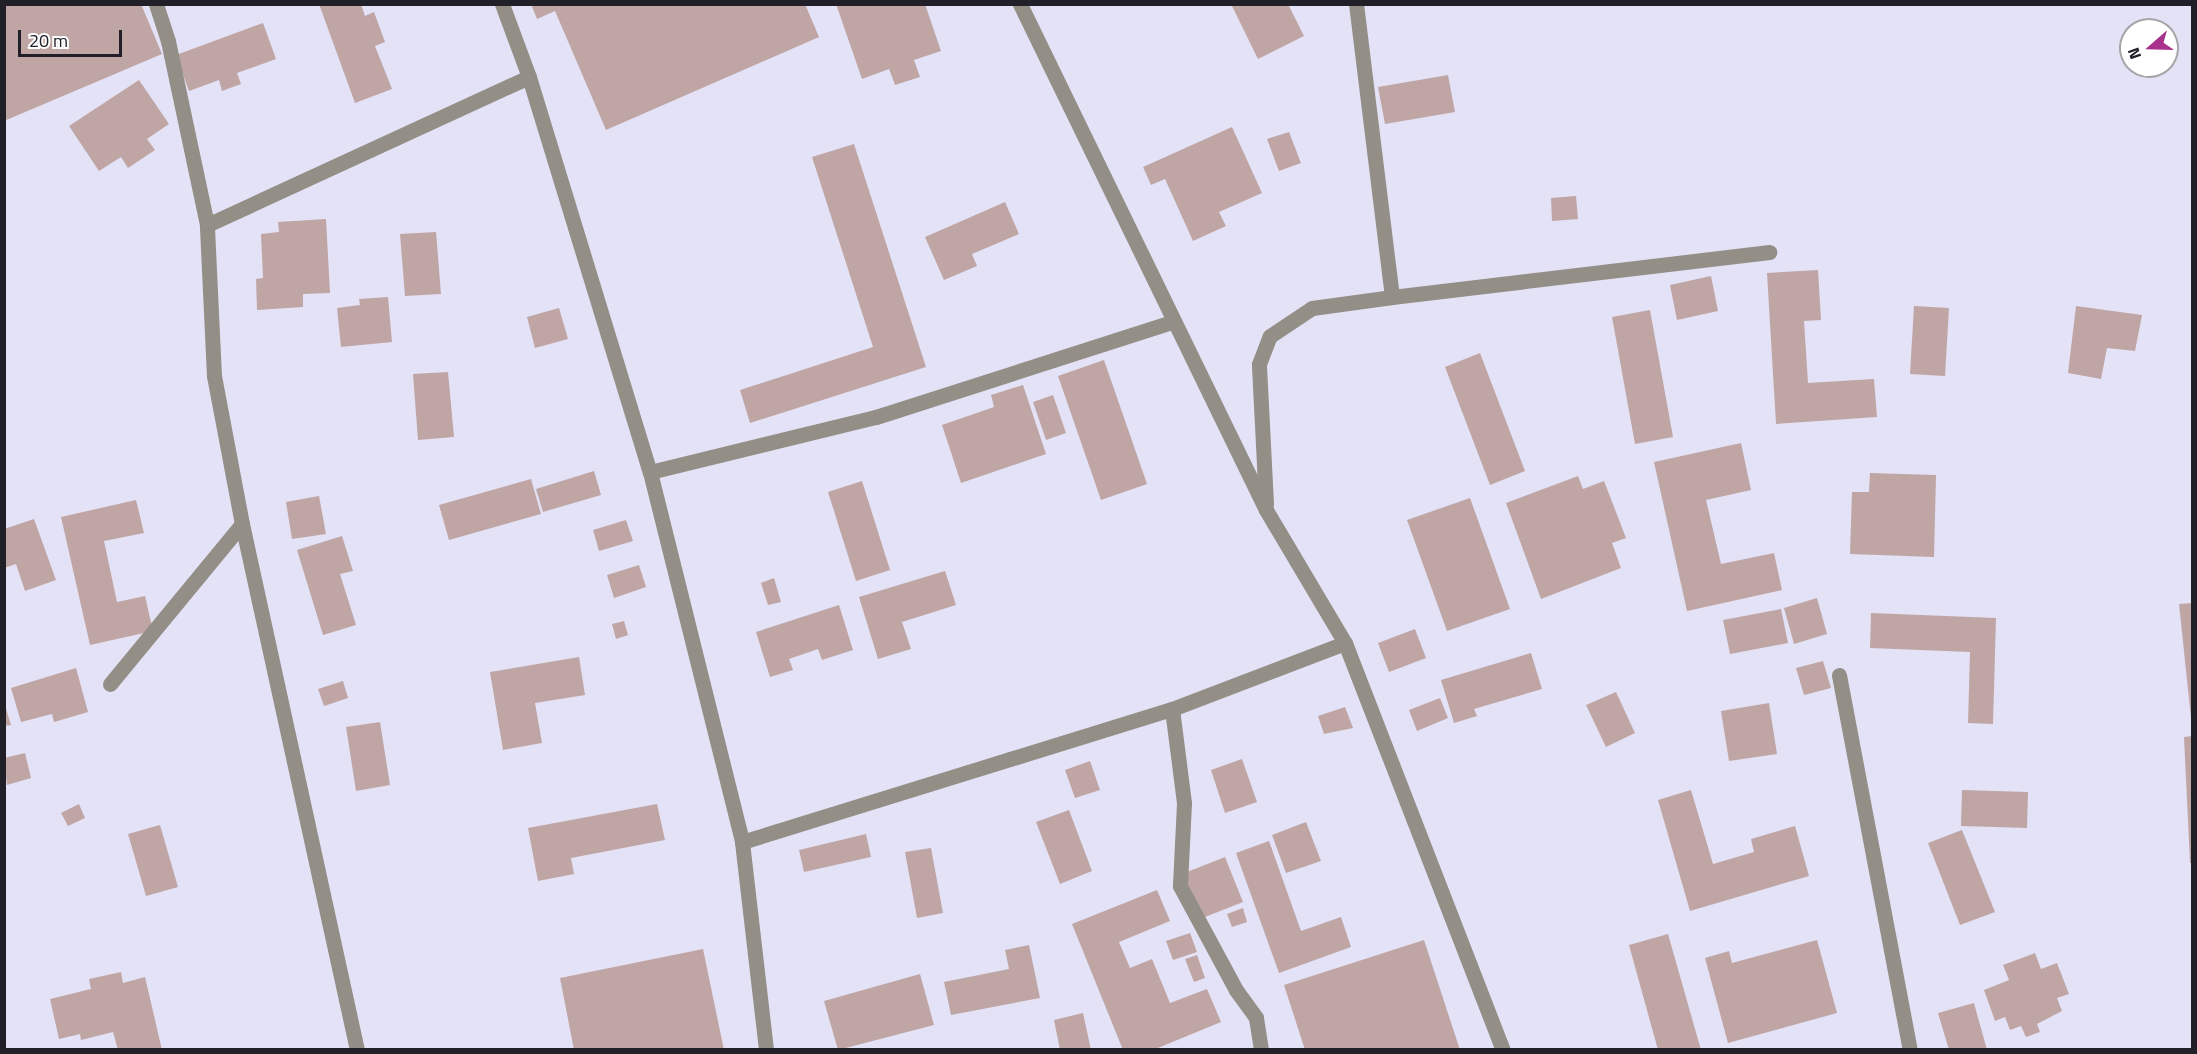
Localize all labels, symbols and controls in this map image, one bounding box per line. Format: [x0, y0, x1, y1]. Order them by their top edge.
scale bar [21, 18, 124, 56]
north arrow [2119, 18, 2179, 78]
text: 20 m [29, 27, 68, 54]
text: N [2121, 44, 2147, 63]

